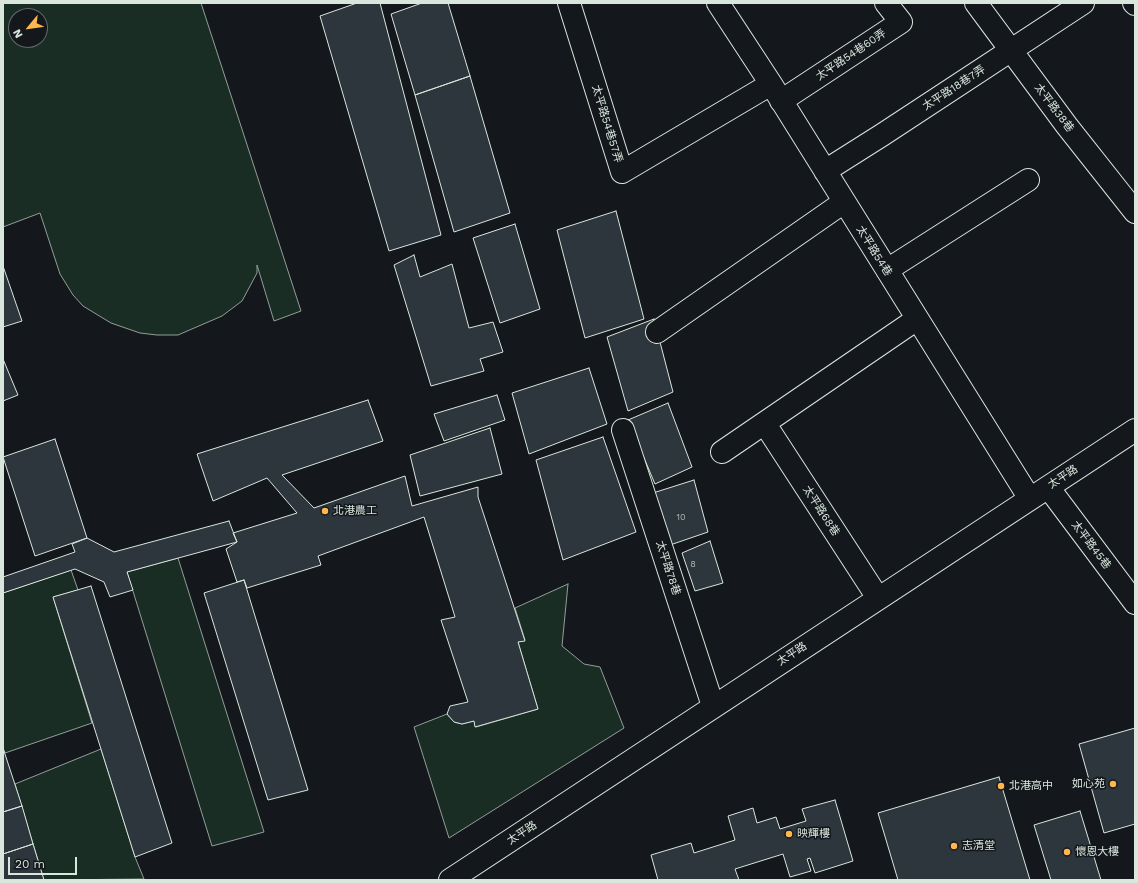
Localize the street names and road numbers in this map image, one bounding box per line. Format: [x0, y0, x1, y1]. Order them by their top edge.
street label: 太平路54巷60弄 [813, 27, 889, 83]
street label: 太平路18巷7弄 [920, 63, 988, 113]
street label: 太平路38巷 [1032, 81, 1076, 135]
street label: 太平路54巷57弄 [589, 83, 625, 165]
street label: 太平路54巷 [853, 223, 895, 279]
street label: 太平路 [1046, 462, 1080, 492]
street label: 太平路68巷 [800, 483, 842, 539]
street label: 太平路45巷 [1069, 518, 1113, 572]
street label: 太平路78巷 [653, 539, 683, 597]
street label: 太平路 [775, 639, 809, 669]
street label: 太平路 [505, 818, 539, 848]

